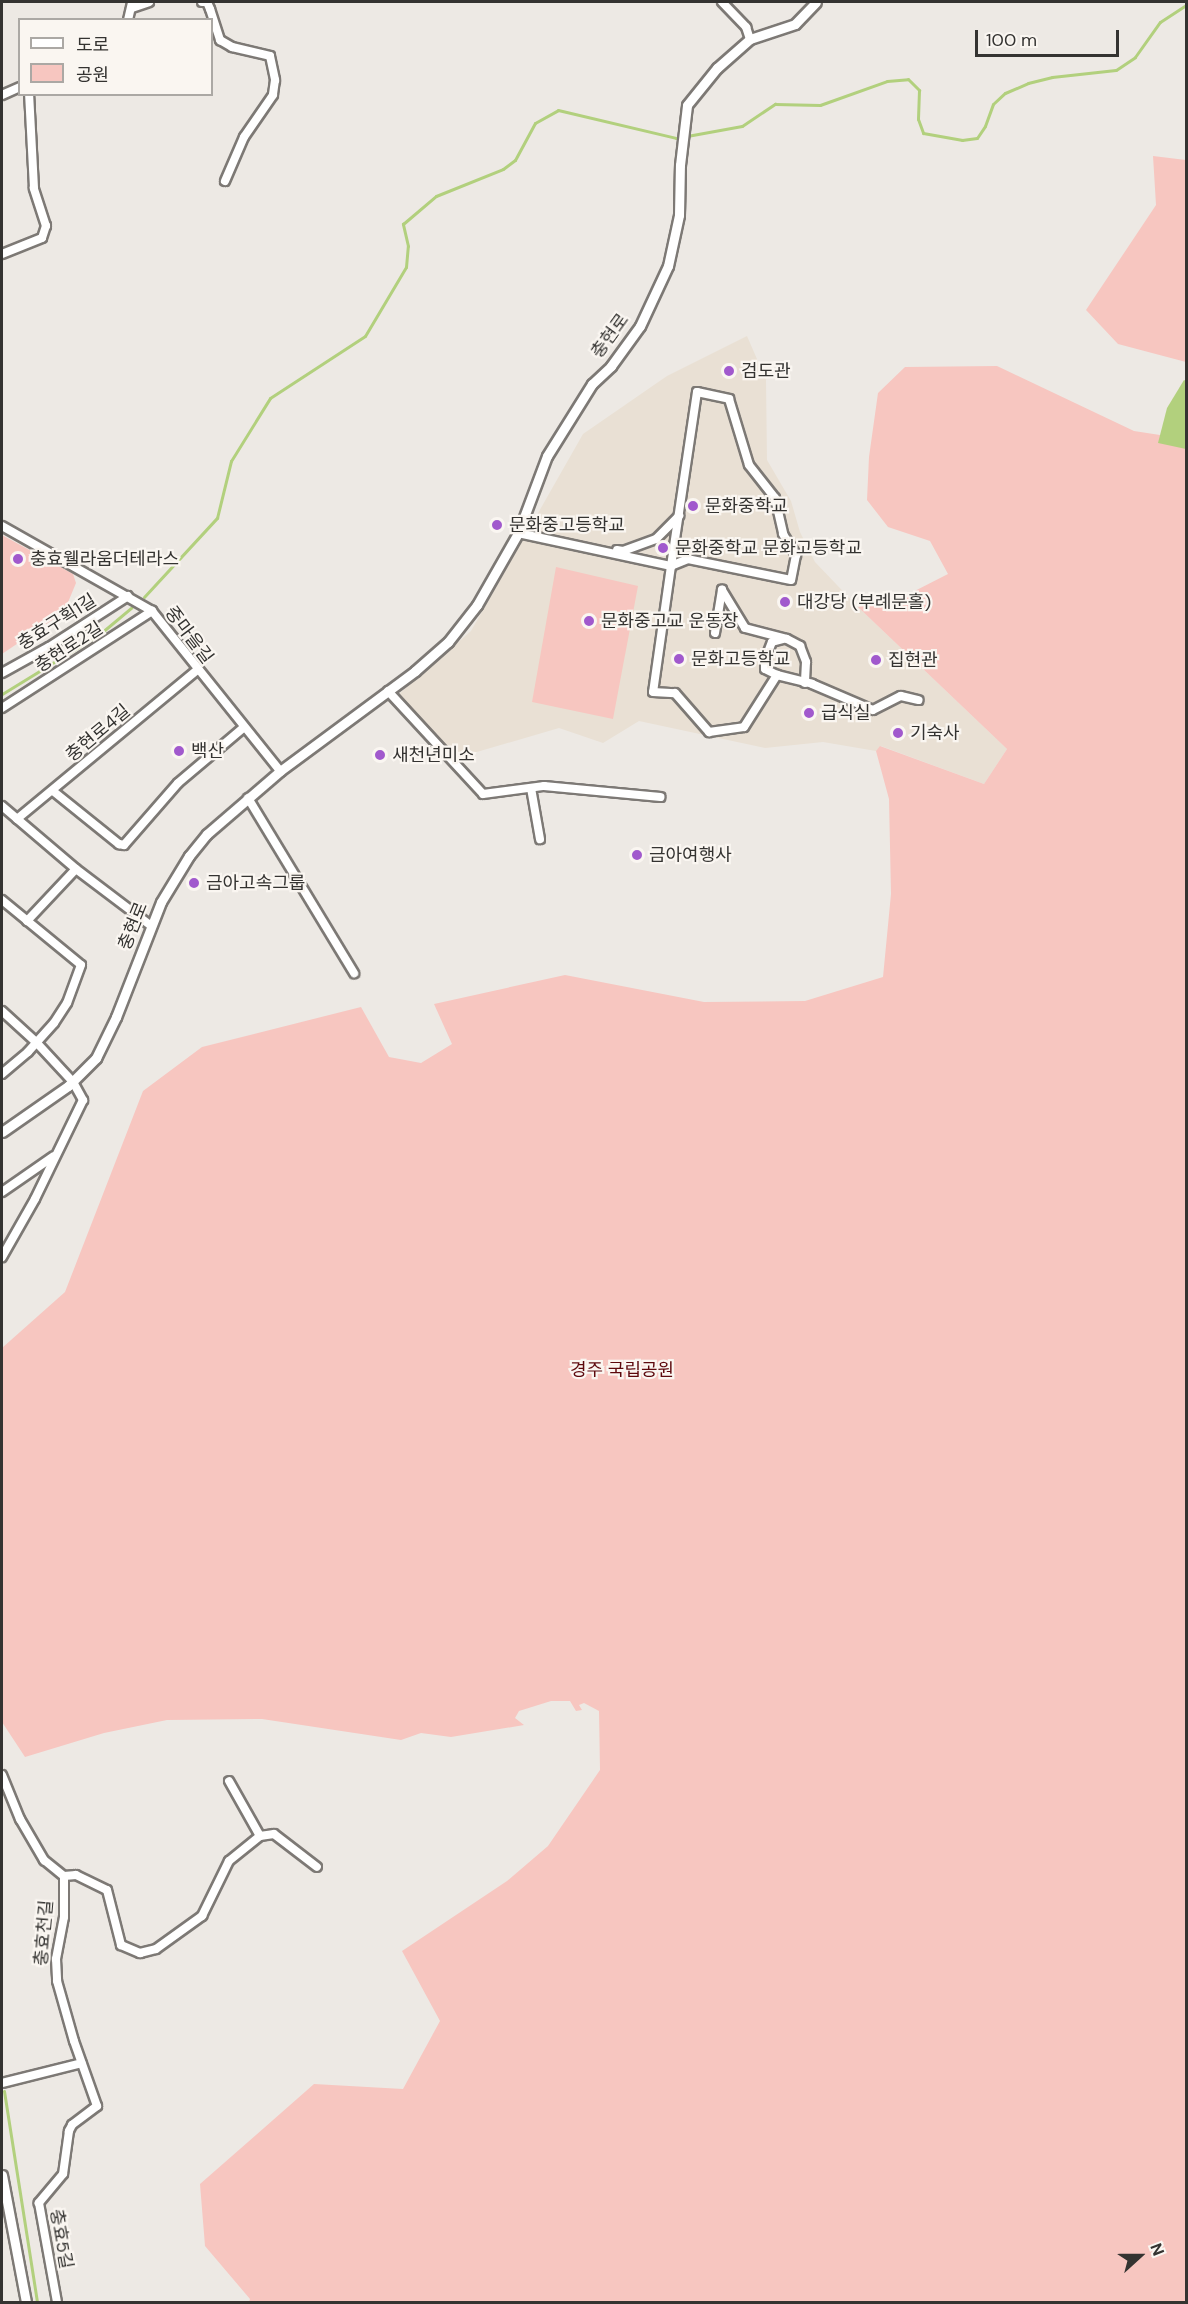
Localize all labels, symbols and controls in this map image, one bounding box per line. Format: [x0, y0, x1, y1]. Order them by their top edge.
legend [18, 18, 213, 96]
scale bar [978, 18, 1122, 56]
text: 100 m [986, 28, 1037, 52]
text: 도로 [76, 33, 109, 57]
text: 공원 [76, 63, 109, 87]
street label: 충현로 [587, 310, 633, 362]
place label: 검도관 [741, 360, 791, 382]
marker: 검도관 [722, 364, 736, 378]
place label: 문화중학교 [705, 495, 788, 517]
marker: 문화중학교 [686, 499, 700, 513]
place label: 문화중고등학교 [509, 514, 625, 536]
marker: 문화중고등학교 [490, 518, 504, 532]
place label: 문화중학교 문화고등학교 [675, 537, 862, 559]
marker: 문화중학교 문화고등학교 [656, 541, 670, 555]
place label: 충효웰라움더테라스 [30, 548, 179, 570]
marker: 충효웰라움더테라스 [11, 552, 25, 566]
street label: 충효구획1길 [14, 589, 100, 655]
place label: 대강당 (부례문홀) [797, 591, 931, 613]
marker: 대강당 (부례문홀) [778, 595, 792, 609]
street label: 중마을길 [160, 602, 218, 668]
place label: 문화중고교 운동장 [601, 610, 738, 632]
marker: 문화중고교 운동장 [582, 614, 596, 628]
street label: 충현로2길 [31, 617, 107, 677]
place label: 문화고등학교 [691, 648, 790, 670]
place label: 집현관 [888, 649, 938, 671]
marker: 문화고등학교 [672, 652, 686, 666]
marker: 집현관 [869, 653, 883, 667]
street label: 충현로4길 [62, 700, 134, 766]
place label: 급식실 [821, 702, 871, 724]
marker: 급식실 [802, 706, 816, 720]
place label: 기숙사 [910, 722, 960, 744]
marker: 기숙사 [891, 726, 905, 740]
place label: 백산 [191, 740, 224, 762]
marker: 백산 [172, 744, 186, 758]
place label: 새천년미소 [392, 744, 475, 766]
marker: 새천년미소 [373, 748, 387, 762]
place label: 금아여행사 [649, 844, 732, 866]
marker: 금아여행사 [630, 848, 644, 862]
place label: 금아고속그룹 [206, 872, 305, 894]
marker: 금아고속그룹 [187, 876, 201, 890]
street label: 충현로 [114, 899, 152, 953]
park label: 경주 국립공원 [570, 1359, 674, 1381]
street label: 충효천길 [30, 1899, 58, 1967]
street label: 충효5길 [45, 2207, 77, 2271]
north arrow [1110, 2226, 1170, 2286]
text: N [1145, 2240, 1169, 2259]

